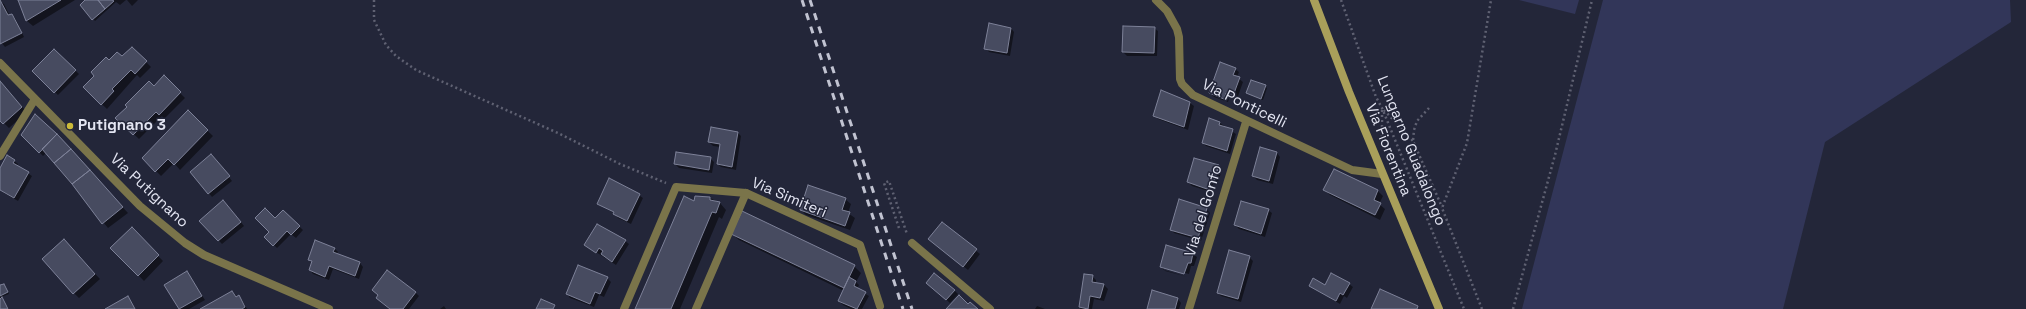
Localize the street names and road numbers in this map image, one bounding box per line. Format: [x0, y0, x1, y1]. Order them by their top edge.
street label: Lungarno Guadalongo [1373, 74, 1449, 228]
street label: Via Ponticelli [1199, 76, 1289, 132]
street label: Via Fiorentina [1361, 101, 1415, 199]
street label: Via Putignano [106, 150, 192, 232]
street label: Via del Gonfo [1181, 163, 1227, 259]
street label: Via Simiteri [749, 174, 829, 222]

